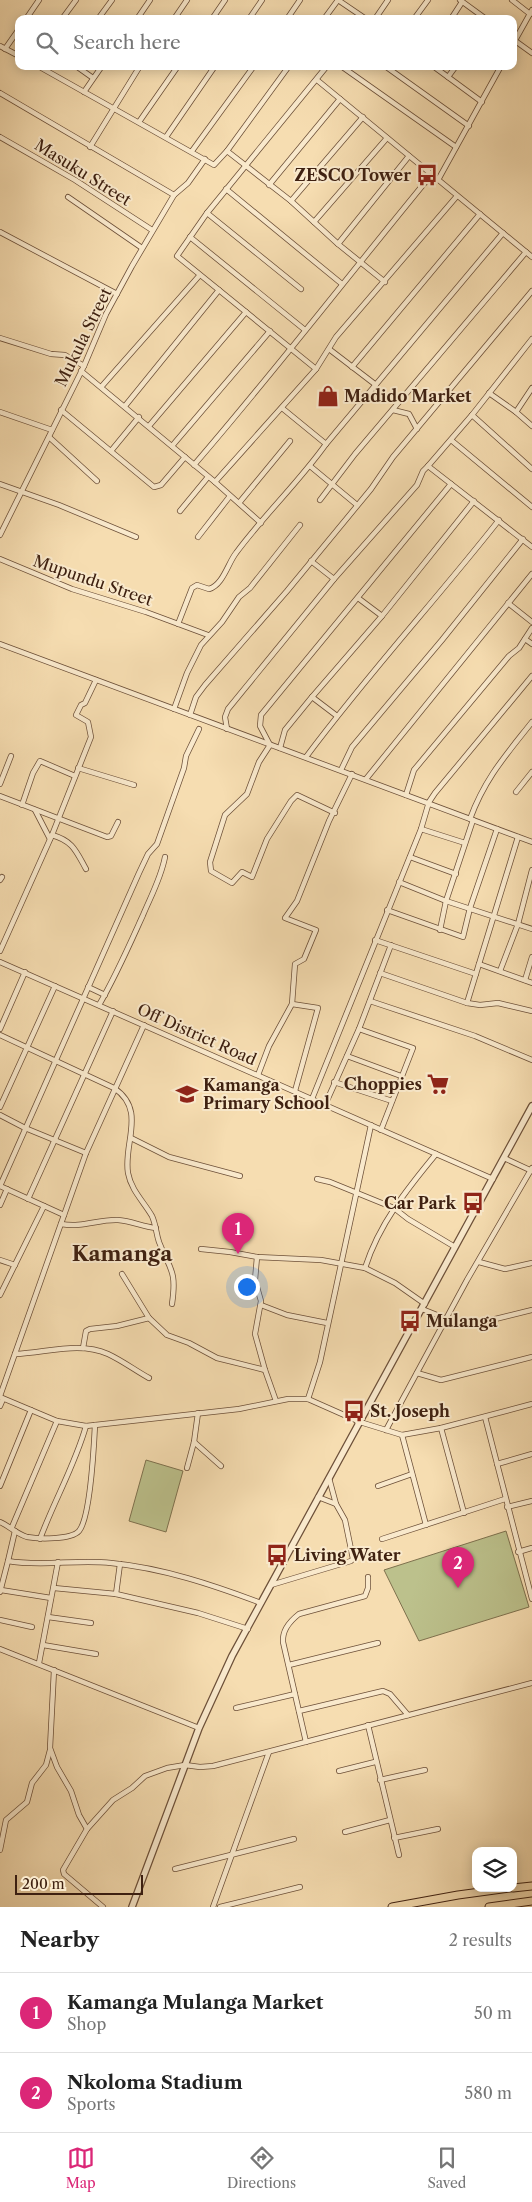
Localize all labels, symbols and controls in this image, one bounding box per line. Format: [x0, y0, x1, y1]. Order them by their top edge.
search box [15, 15, 517, 70]
icon: search [33, 29, 61, 57]
text: Search here [73, 31, 181, 54]
street label: Masuku Street [31, 134, 135, 210]
bus stop icon: ZESCO Tower [414, 162, 440, 188]
place label: ZESCO Tower [294, 165, 411, 185]
street label: Mukula Street [50, 284, 116, 390]
shop icon: Madido Market [315, 383, 341, 409]
place label: Madido Market [344, 386, 472, 406]
street label: Mupundu Street [31, 550, 156, 610]
street label: Off District Road [134, 999, 260, 1069]
supermarket icon: Choppies [425, 1071, 451, 1097]
place label: Choppies [344, 1074, 422, 1094]
place label: Kamanga Primary School [203, 1075, 330, 1113]
school or university icon: Kamanga Primary School [174, 1081, 200, 1107]
bus stop icon: Car Park [460, 1190, 486, 1216]
place label: Car Park [384, 1193, 456, 1213]
pin: 1 [222, 1213, 254, 1254]
district label: Kamanga [72, 1241, 173, 1266]
your location [234, 1274, 260, 1300]
bus stop icon: Mulanga [397, 1308, 423, 1334]
place label: Mulanga [426, 1311, 498, 1331]
bus stop icon: St. Joseph [341, 1398, 367, 1424]
place label: St. Joseph [370, 1401, 450, 1421]
bus stop icon: Living Water [264, 1542, 290, 1568]
place label: Living Water [294, 1545, 401, 1565]
pin: 2 [442, 1547, 474, 1588]
map controls [472, 1847, 517, 1892]
button: layers [472, 1847, 517, 1892]
scale bar [15, 1872, 142, 1895]
text: 200 m [22, 1875, 65, 1893]
text: Nearby [20, 1927, 99, 1952]
text: 2 results [449, 1930, 512, 1950]
text: Kamanga Mulanga Market [67, 1991, 323, 2014]
text: 1 [32, 2003, 40, 2023]
text: 50 m [474, 2003, 512, 2023]
text: Shop [67, 2014, 106, 2034]
text: Nkoloma Stadium [67, 2071, 243, 2094]
text: 2 [31, 2083, 41, 2103]
text: 580 m [465, 2083, 512, 2103]
text: Sports [67, 2094, 116, 2114]
tab: Map [66, 2144, 96, 2192]
tab: Directions [227, 2144, 296, 2192]
tab: Saved [427, 2144, 466, 2192]

